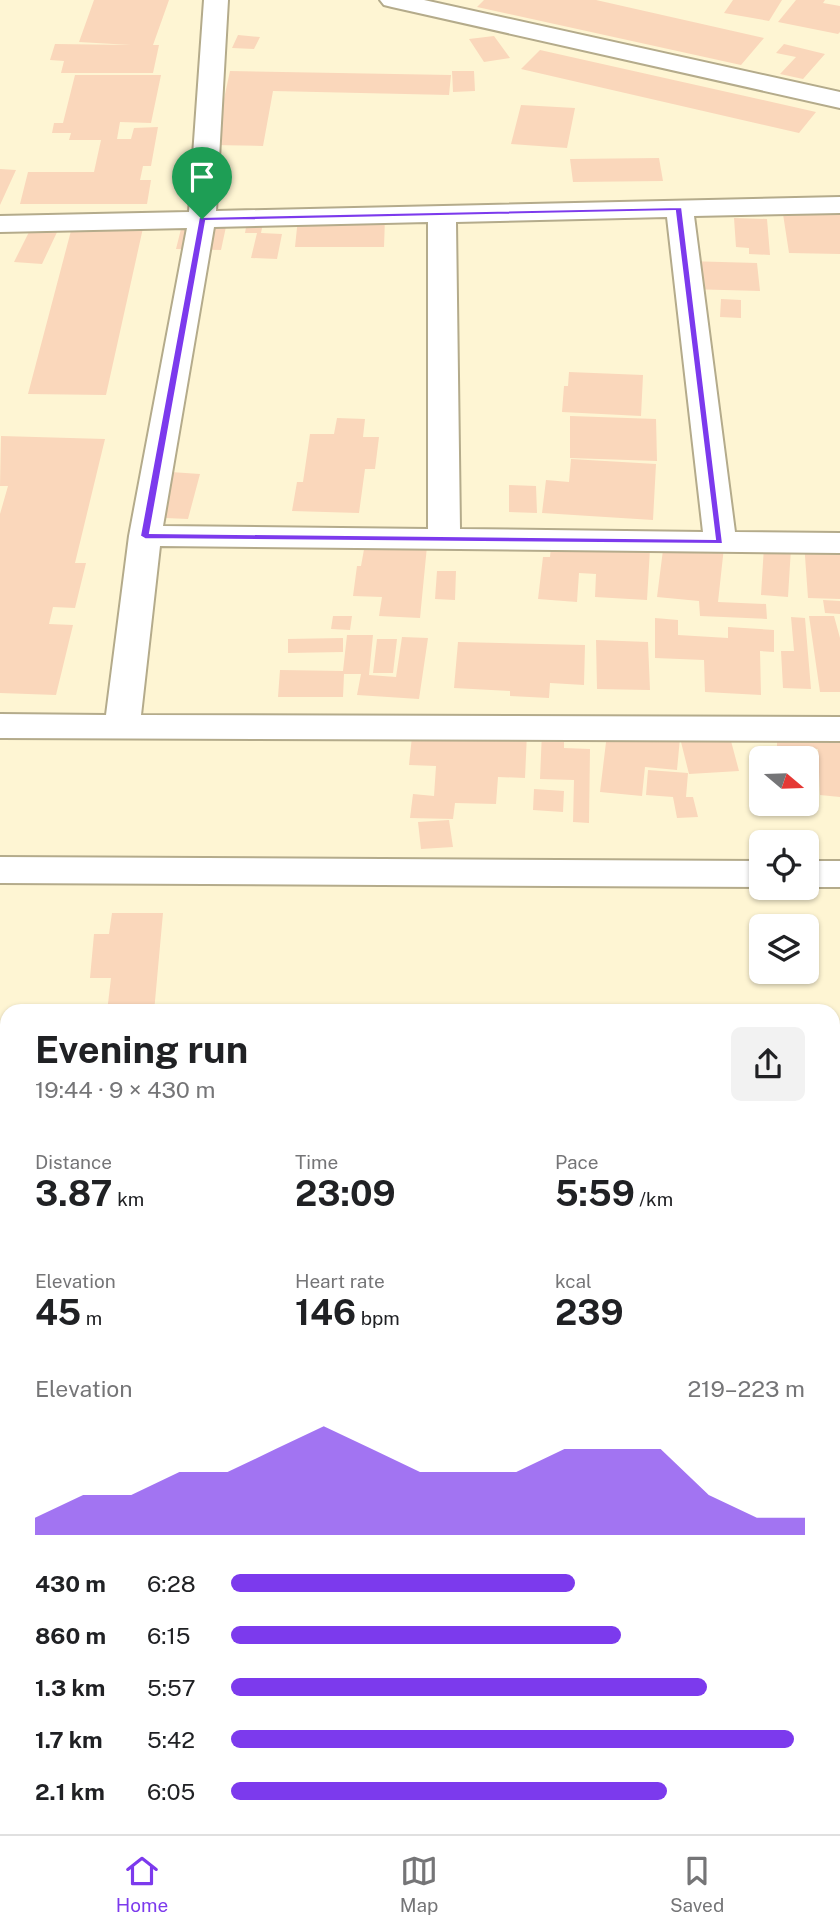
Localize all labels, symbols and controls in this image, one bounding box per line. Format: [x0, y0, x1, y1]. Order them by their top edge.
pin [172, 147, 232, 219]
icon: arrive [183, 158, 221, 196]
north arrow [749, 746, 819, 816]
map controls [749, 746, 819, 984]
button: locate [749, 830, 819, 900]
button: layers [749, 914, 819, 984]
text: Evening run [35, 1027, 248, 1072]
button: share [731, 1027, 805, 1101]
text: 19:44 · 9 × 430 m [35, 1076, 215, 1103]
text: Distance [35, 1151, 112, 1173]
text: Time [295, 1151, 338, 1173]
text: Pace [555, 1151, 598, 1173]
text: 3.87 [35, 1173, 113, 1214]
text: 23:09 [295, 1173, 395, 1214]
text: 5:59 [555, 1173, 635, 1214]
text: km [113, 1188, 144, 1210]
text: /km [635, 1188, 673, 1210]
text: Elevation [35, 1270, 116, 1292]
text: Heart rate [295, 1270, 385, 1292]
text: kcal [555, 1270, 592, 1292]
text: 45 [35, 1292, 81, 1333]
text: 146 [295, 1292, 356, 1333]
text: 239 [555, 1292, 623, 1333]
text: m [81, 1307, 102, 1329]
text: bpm [356, 1307, 400, 1329]
text: Elevation [35, 1375, 133, 1402]
text: 219–223 m [687, 1375, 805, 1402]
text: 430 m [35, 1570, 106, 1597]
text: 6:28 [147, 1570, 196, 1597]
text: 860 m [35, 1622, 106, 1649]
text: 6:15 [147, 1622, 191, 1649]
text: 1.3 km [35, 1674, 105, 1701]
text: 5:57 [147, 1674, 195, 1701]
text: 1.7 km [35, 1726, 103, 1753]
text: 5:42 [147, 1726, 195, 1753]
text: 2.1 km [35, 1778, 105, 1805]
text: 6:05 [147, 1778, 195, 1805]
tab: Home [116, 1852, 168, 1916]
tab: Map [400, 1852, 438, 1916]
tab: Saved [670, 1852, 724, 1916]

